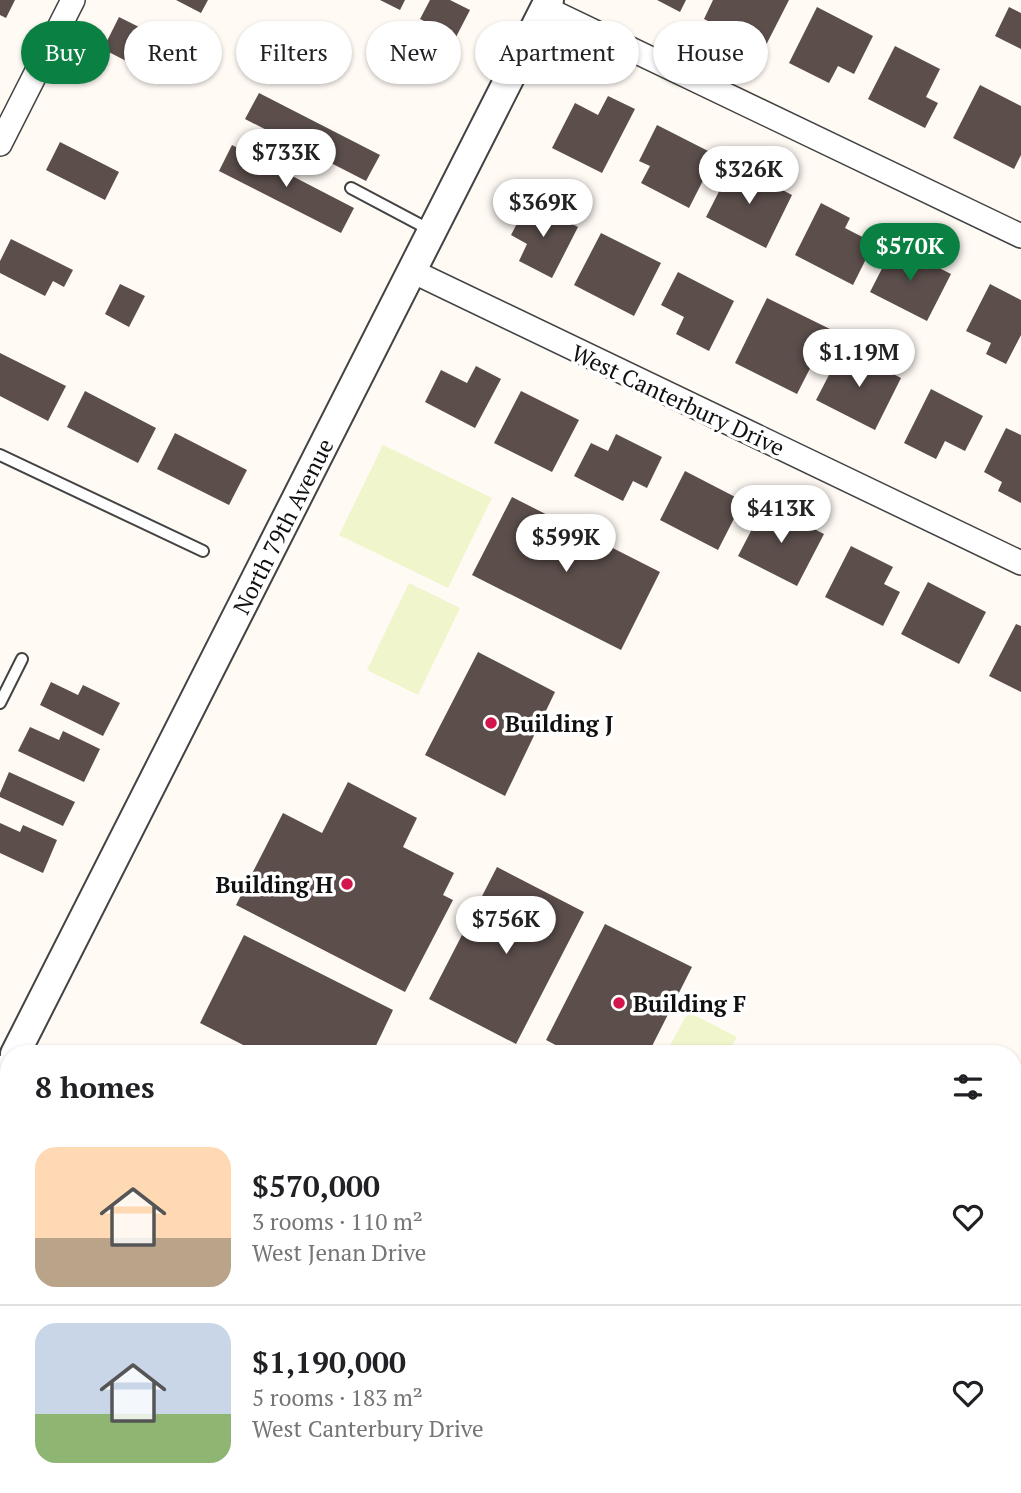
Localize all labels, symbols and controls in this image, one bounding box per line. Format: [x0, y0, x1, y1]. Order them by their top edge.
chip: Buy [21, 21, 110, 84]
chip: Rent [124, 21, 222, 84]
chip: Filters [236, 21, 352, 84]
chip: New [366, 21, 461, 84]
chip: Apartment [475, 21, 639, 84]
chip: House [653, 21, 768, 84]
pin: $733K [237, 130, 335, 189]
text: $733K [252, 136, 320, 167]
pin: $326K [700, 146, 798, 206]
text: $326K [715, 153, 783, 184]
pin: $369K [494, 180, 592, 239]
text: $369K [509, 186, 577, 217]
pin: $570K [861, 224, 959, 283]
text: $570K [876, 230, 944, 261]
pin: $1.19M [802, 330, 916, 389]
text: $1.19M [819, 336, 899, 367]
street label: West Canterbury Drive [566, 337, 790, 463]
street label: North 79th Avenue [225, 433, 340, 619]
pin: $413K [732, 486, 830, 545]
text: $413K [747, 492, 815, 523]
pin: $599K [517, 514, 615, 574]
text: $599K [532, 521, 600, 552]
place label: Building J [505, 708, 613, 739]
marker: Building J [483, 715, 499, 731]
place label: Building H [215, 869, 333, 900]
marker: Building H [339, 876, 355, 892]
pin: $756K [457, 897, 555, 956]
text: $756K [472, 903, 540, 934]
place label: Building F [633, 988, 746, 1019]
marker: Building F [611, 995, 627, 1011]
text: 8 homes [35, 1067, 154, 1107]
icon: filters [949, 1068, 987, 1106]
text: $570,000 [252, 1166, 380, 1206]
icon: home [91, 1175, 175, 1259]
icon: heart [949, 1198, 987, 1236]
text: 3 rooms · 110 m² [252, 1206, 423, 1237]
text: West Jenan Drive [252, 1237, 426, 1268]
text: $1,190,000 [252, 1342, 406, 1382]
icon: home [91, 1351, 175, 1435]
icon: heart [949, 1374, 987, 1412]
text: 5 rooms · 183 m² [252, 1382, 423, 1413]
text: West Canterbury Drive [252, 1413, 484, 1444]

